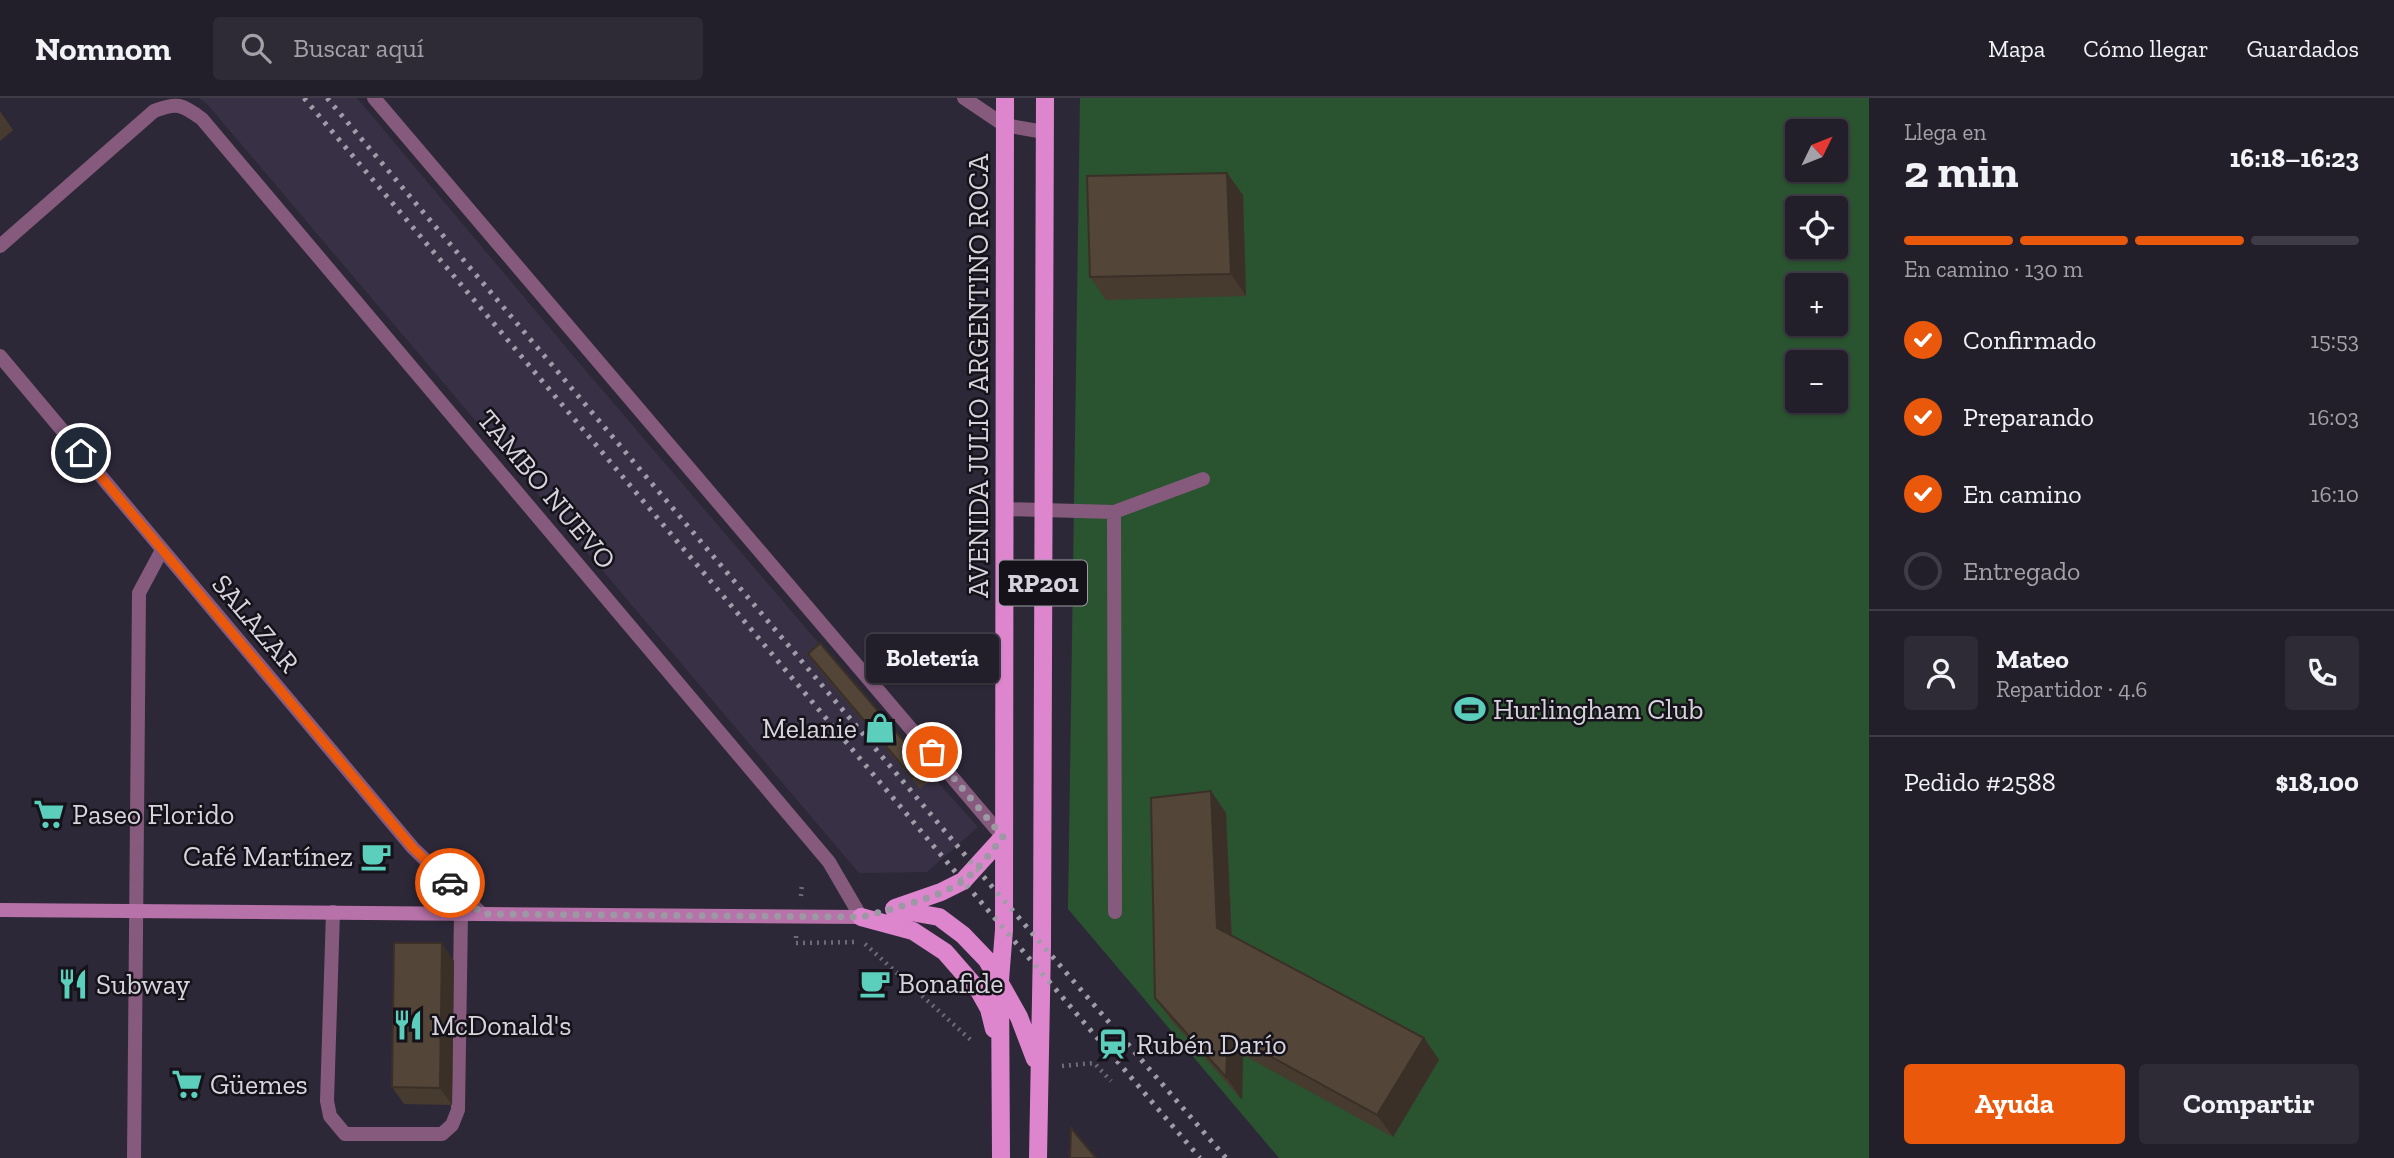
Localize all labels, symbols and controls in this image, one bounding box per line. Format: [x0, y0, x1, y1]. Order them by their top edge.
search box [213, 17, 703, 80]
text: Nomnom [35, 29, 171, 68]
icon: search [237, 29, 275, 67]
text: Buscar aquí [293, 32, 424, 64]
text: Mapa [1988, 34, 2045, 63]
text: Cómo llegar [2083, 34, 2209, 63]
text: Guardados [2247, 34, 2359, 63]
text: Llega en [1904, 118, 1986, 146]
north arrow [1785, 119, 1848, 182]
map controls [1785, 119, 1848, 413]
text: 16:18–16:23 [2230, 142, 2359, 174]
text: 2 min [1904, 144, 2019, 199]
street label: AVENIDA JULIO ARGENTINO ROCA [962, 153, 995, 598]
button: locate [1785, 196, 1848, 259]
text: En camino · 130 m [1904, 255, 2083, 283]
button: + [1785, 273, 1848, 336]
icon: check [1904, 321, 1942, 359]
text: Confirmado [1963, 324, 2096, 356]
text: 15:53 [2310, 326, 2359, 354]
button: − [1785, 350, 1848, 413]
icon: check [1904, 398, 1942, 436]
text: Preparando [1963, 401, 2094, 433]
street label: TAMBO NUEVO [471, 403, 623, 576]
text: 16:03 [2308, 403, 2359, 431]
pin [51, 423, 111, 483]
icon: home [62, 434, 100, 472]
icon: check [1904, 475, 1942, 513]
text: En camino [1963, 478, 2082, 510]
text: 16:10 [2311, 480, 2359, 508]
text: Entregado [1963, 555, 2080, 587]
road number: RP201 [999, 561, 1087, 606]
street label: SALAZAR [205, 568, 306, 679]
callout: Boletería [866, 633, 998, 682]
button: person [1904, 636, 1978, 710]
button: phone [2285, 636, 2359, 710]
text: Mateo [1996, 643, 2069, 675]
text: Boletería [886, 644, 979, 672]
text: Repartidor · 4.6 [1996, 675, 2147, 703]
sports icon: Hurlingham Club [1453, 692, 1487, 726]
place label: Hurlingham Club [1493, 693, 1703, 726]
shop icon: Melanie [863, 711, 897, 745]
place label: Melanie [762, 712, 857, 745]
pin [902, 722, 962, 782]
icon: bag [913, 733, 951, 771]
text: Pedido #2588 [1904, 766, 2056, 798]
text: $18,100 [2275, 766, 2359, 798]
supermarket icon: Paseo Florido [32, 797, 66, 831]
place label: Paseo Florido [72, 798, 234, 831]
cafe icon: Café Martínez [359, 839, 393, 873]
place label: Café Martínez [183, 840, 353, 873]
courier [415, 848, 485, 918]
icon: car [431, 864, 469, 902]
cafe icon: Bonafide [858, 966, 892, 1000]
restaurant icon: Subway [56, 967, 90, 1001]
place label: Bonafide [898, 967, 1003, 1000]
place label: Subway [96, 968, 191, 1001]
restaurant icon: McDonald's [391, 1008, 425, 1042]
place label: McDonald's [431, 1009, 571, 1042]
station icon: Rubén Darío [1096, 1027, 1130, 1061]
place label: Rubén Darío [1136, 1028, 1287, 1061]
button: Ayuda [1904, 1064, 2125, 1144]
button: Compartir [2139, 1064, 2359, 1144]
supermarket icon: Güemes [170, 1067, 204, 1101]
place label: Güemes [210, 1068, 308, 1101]

